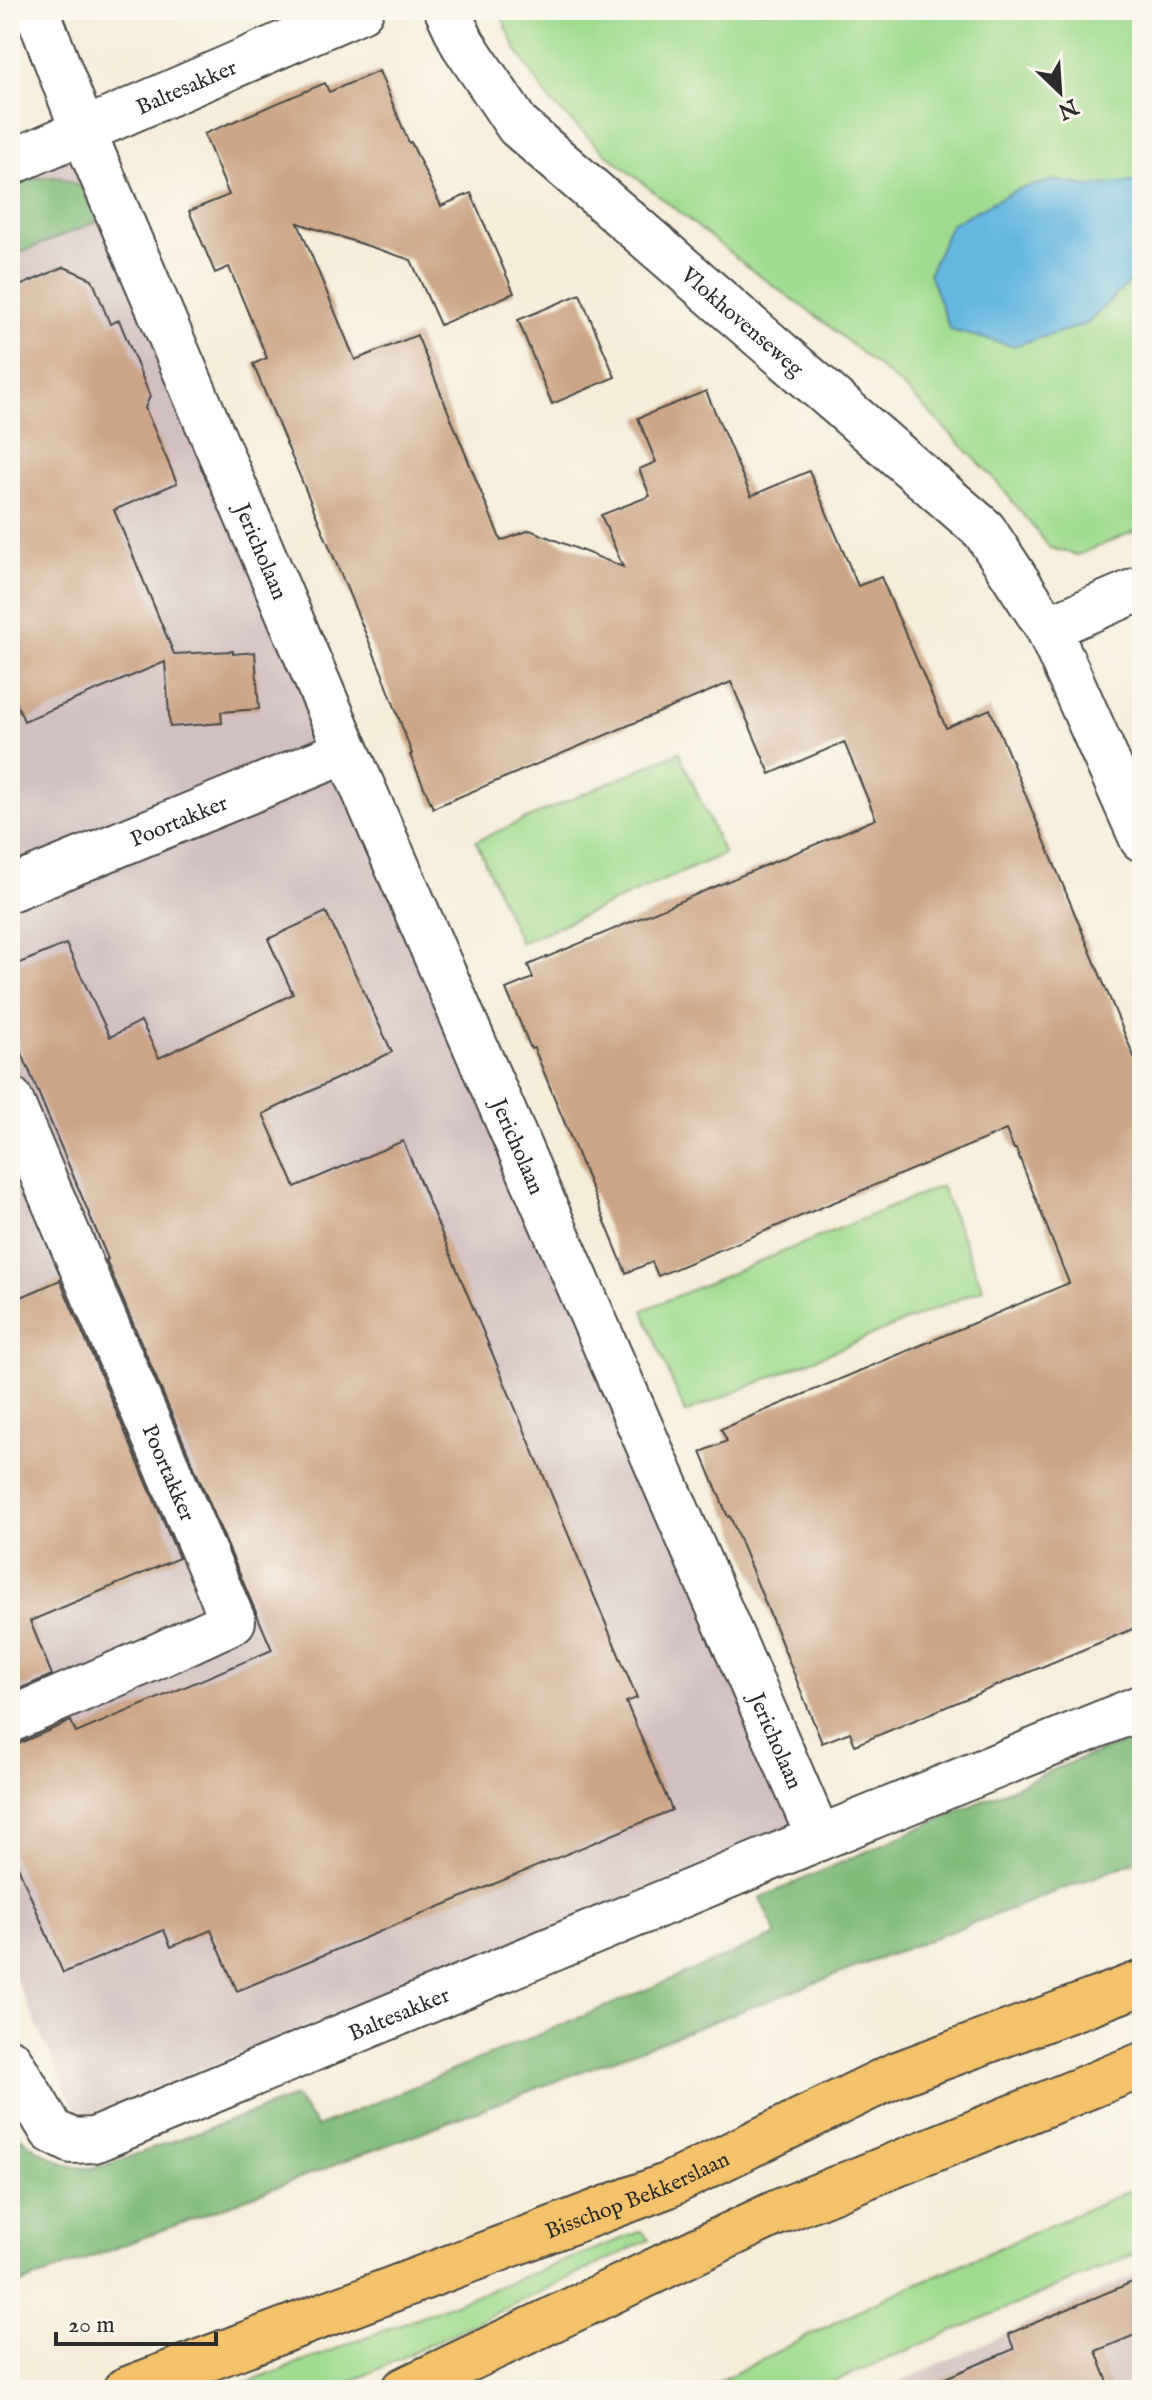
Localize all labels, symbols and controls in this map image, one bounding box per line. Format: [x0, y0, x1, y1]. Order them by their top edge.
north arrow [1020, 52, 1100, 132]
street label: Baltesakker [132, 54, 241, 122]
text: N [1053, 91, 1083, 125]
street label: Vlokhovenseweg [674, 261, 810, 384]
street label: Jericholaan [226, 497, 293, 605]
street label: Poortakker [126, 789, 232, 854]
street label: Jericholaan [482, 1092, 550, 1199]
street label: Poortakker [135, 1420, 201, 1526]
street label: Jericholaan [740, 1686, 808, 1794]
street label: Baltesakker [345, 1982, 454, 2048]
street label: Bisschop Bekkerslaan [542, 2145, 734, 2246]
scale bar [56, 2296, 216, 2346]
text: 20 m [68, 2310, 115, 2341]

